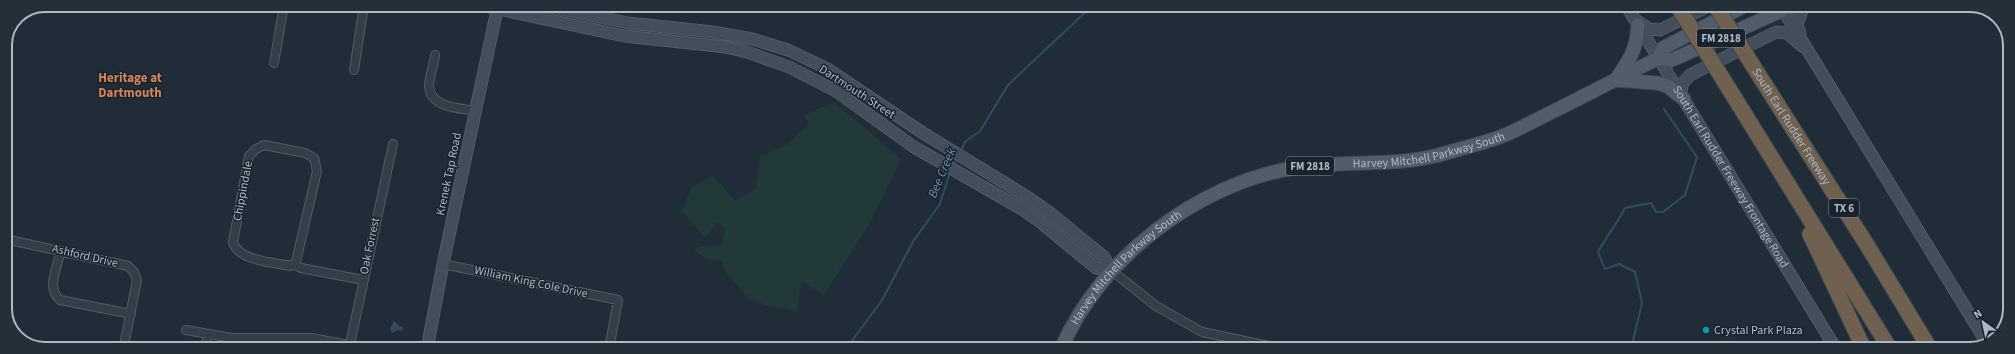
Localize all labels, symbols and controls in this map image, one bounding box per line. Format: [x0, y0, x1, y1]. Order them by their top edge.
road number: FM 2818 [1697, 29, 1745, 47]
street label: Dartmouth Street [816, 61, 898, 123]
street label: South Earl Rudder Freeway [1748, 65, 1835, 188]
district label: Heritage at Dartmouth [98, 69, 162, 102]
street label: South Earl Rudder Freeway Frontage Road [1669, 82, 1793, 271]
street label: Harvey Mitchell Parkway South [1352, 127, 1507, 172]
street label: Krenek Tap Road [432, 131, 466, 217]
water label: Bee Creek [923, 145, 961, 201]
road number: FM 2818 [1286, 157, 1334, 175]
street label: Chippindale [229, 159, 257, 223]
road number: TX 6 [1829, 199, 1859, 217]
street label: Harvey Mitchell Parkway South [1066, 206, 1185, 328]
street label: Oak Forrest [356, 216, 384, 276]
street label: Ashford Drive [50, 240, 120, 272]
street label: William King Cole Drive [473, 262, 589, 302]
north arrow [1963, 302, 2003, 342]
text: N [1971, 306, 1985, 322]
place label: Crystal Park Plaza [1714, 322, 1803, 339]
marker: Crystal Park Plaza [1701, 325, 1711, 335]

